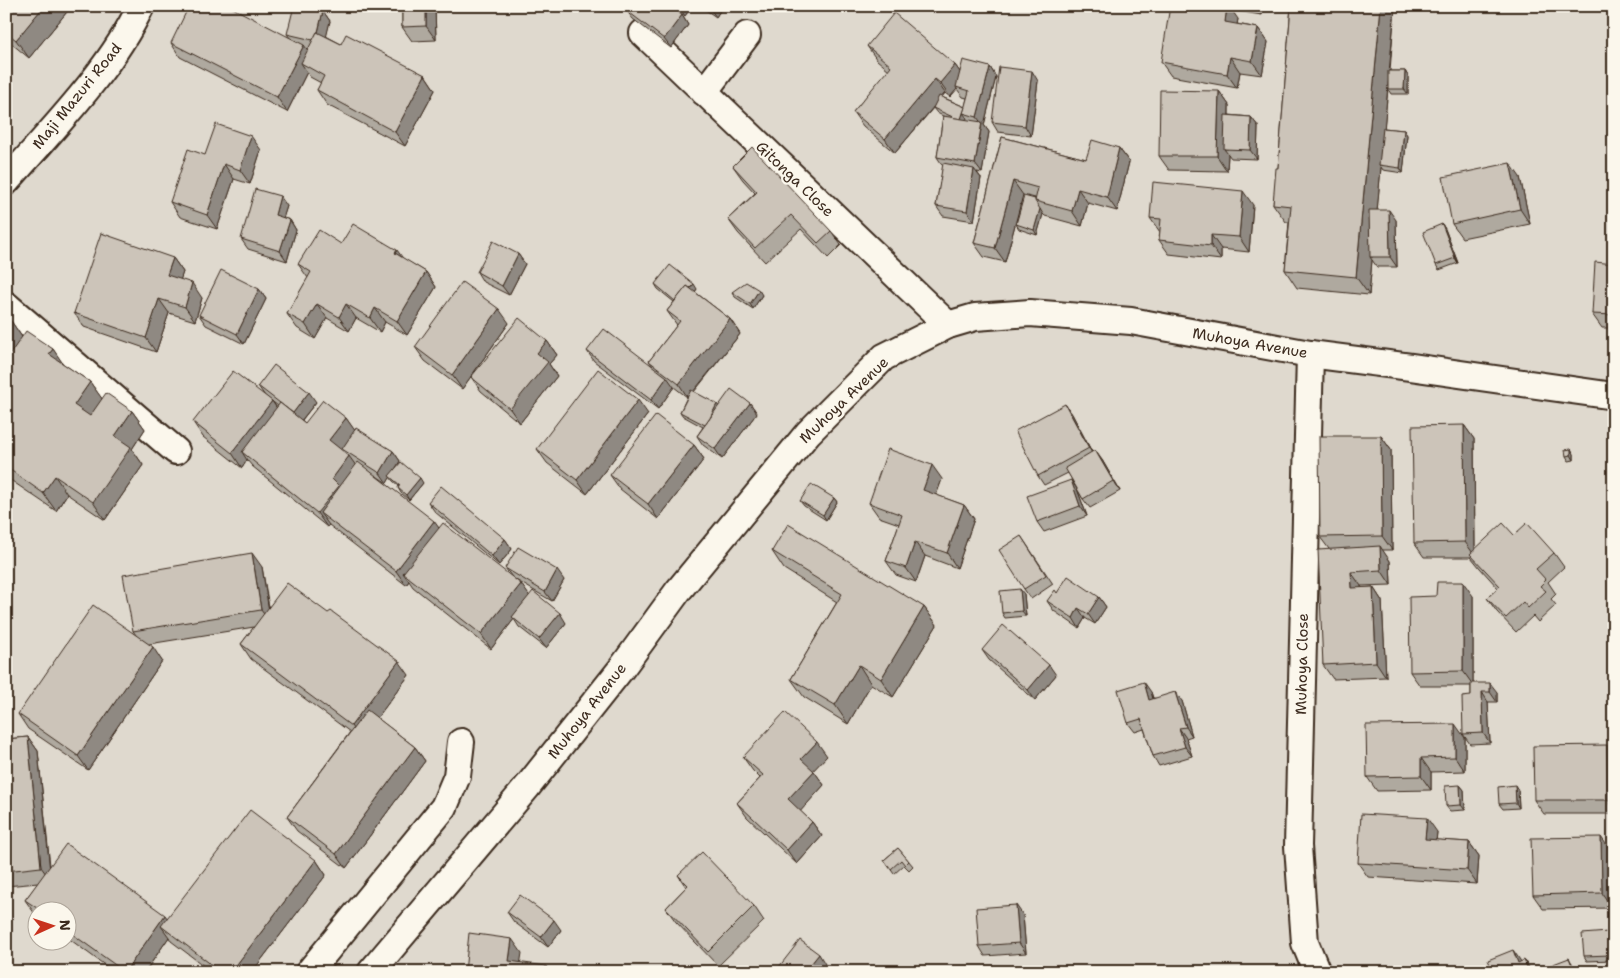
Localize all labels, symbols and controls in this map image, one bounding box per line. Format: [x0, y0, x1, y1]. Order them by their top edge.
street label: Maji Mazuri Road [28, 38, 126, 153]
street label: Gitonga Close [752, 137, 838, 221]
street label: Muhoya Avenue [1191, 323, 1309, 363]
street label: Muhoya Avenue [795, 352, 893, 448]
street label: Muhoya Close [1291, 613, 1313, 715]
street label: Muhoya Avenue [543, 659, 631, 763]
north arrow [28, 900, 78, 950]
text: N [56, 919, 74, 931]

